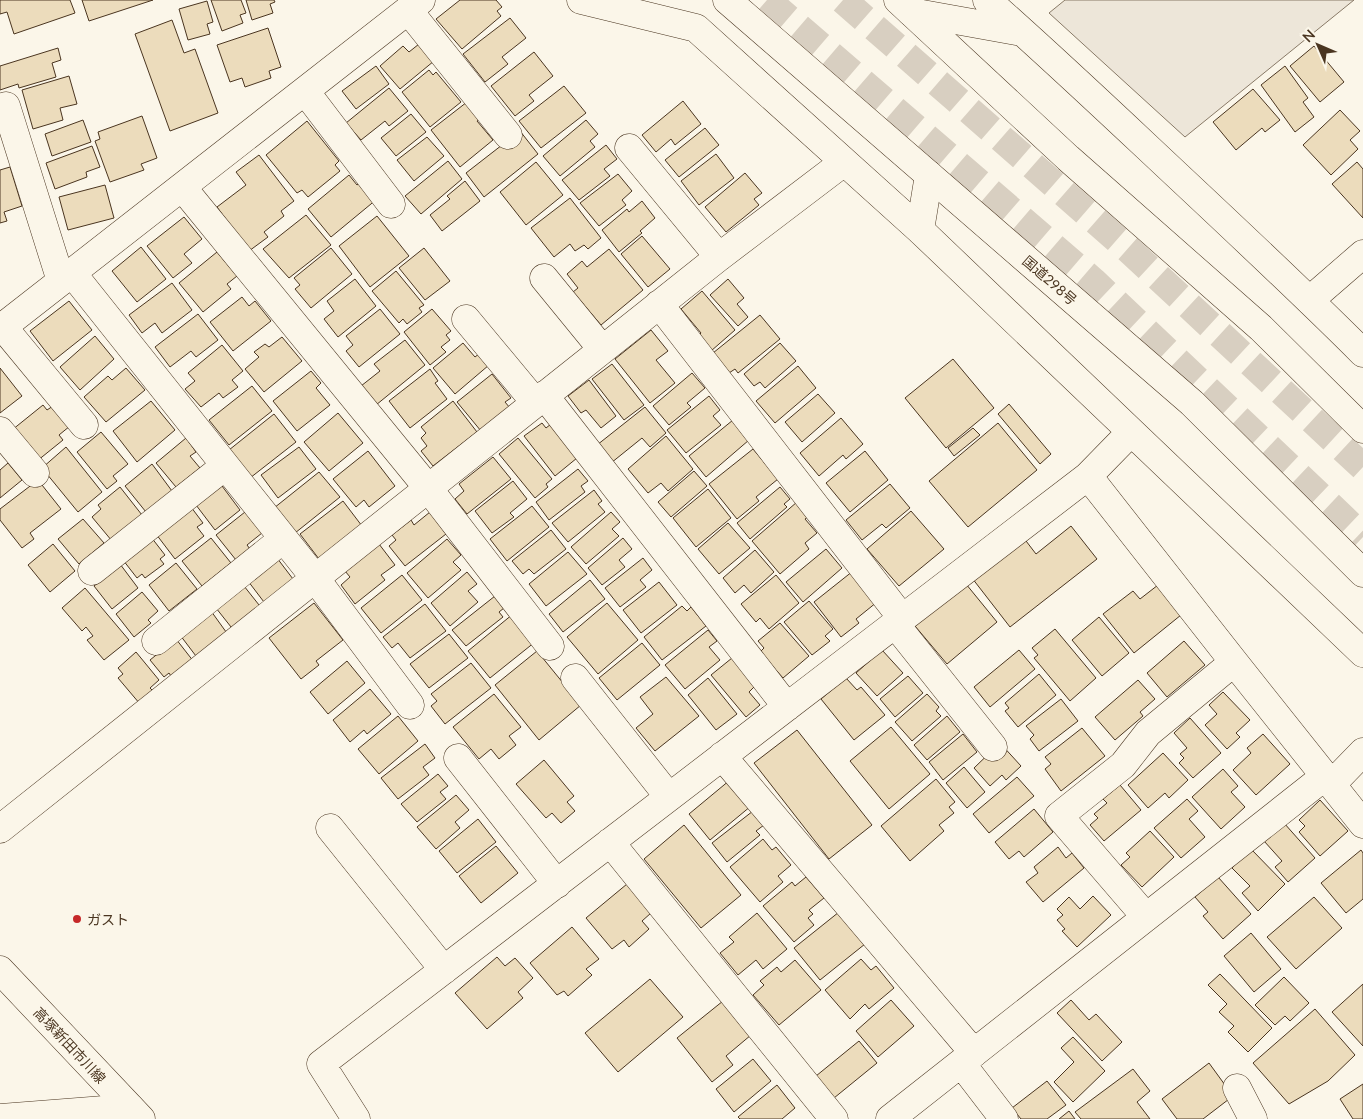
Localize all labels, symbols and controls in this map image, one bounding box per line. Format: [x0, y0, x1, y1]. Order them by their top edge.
north arrow [1293, 20, 1343, 70]
text: N [1299, 26, 1318, 45]
street label: 国道298号 [1019, 252, 1081, 308]
place label: ガスト [87, 911, 129, 928]
marker: ガスト [71, 913, 83, 925]
street label: 高塚新田市川線 [30, 1003, 110, 1087]

